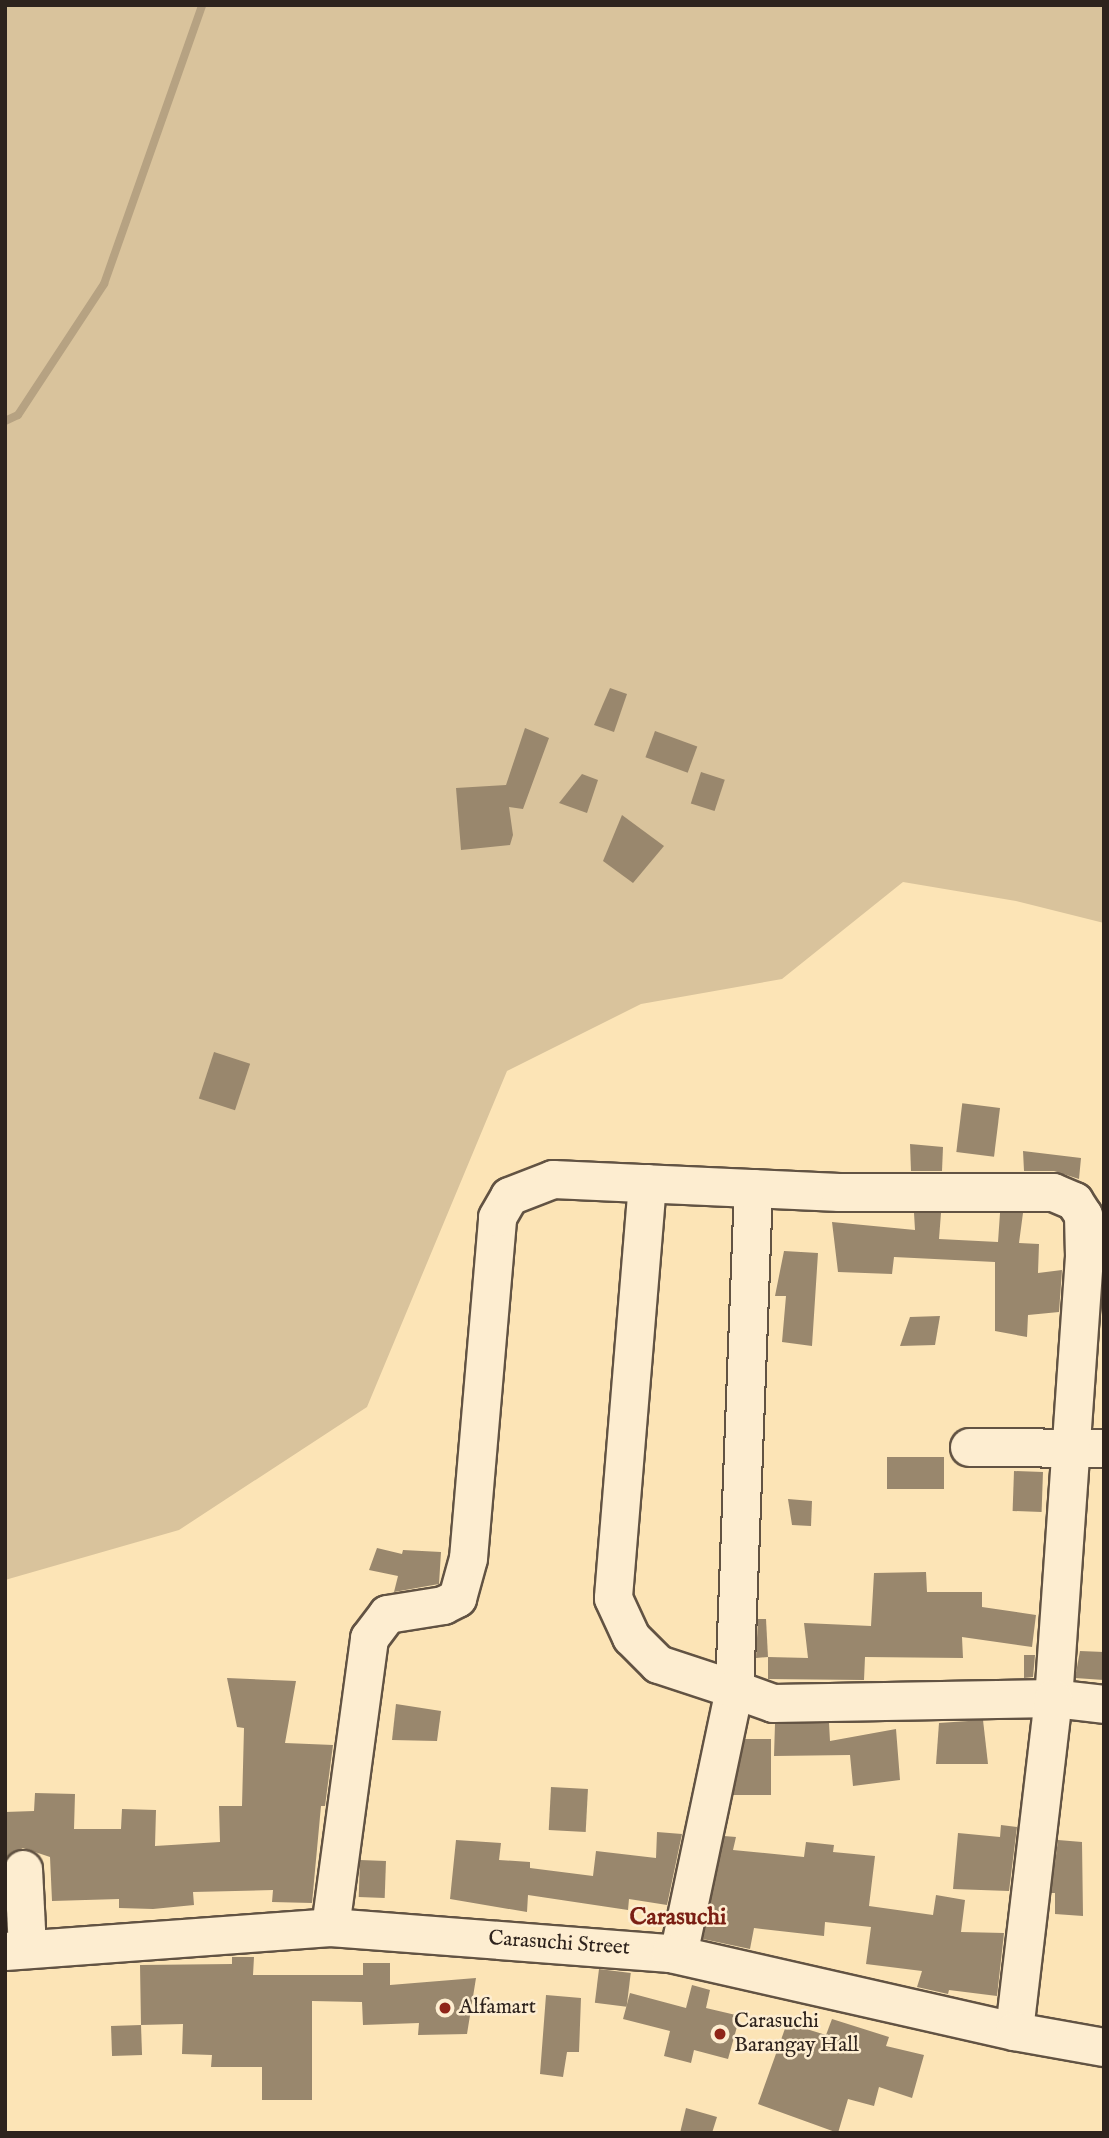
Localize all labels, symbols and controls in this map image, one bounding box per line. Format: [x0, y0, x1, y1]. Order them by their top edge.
district label: Carasuchi [629, 1904, 727, 1932]
street label: Carasuchi Street [487, 1926, 631, 1962]
place label: Alfamart [459, 1995, 536, 2021]
marker: Alfamart [437, 2000, 453, 2016]
place label: Carasuchi Barangay Hall [734, 2009, 859, 2059]
marker: Carasuchi Barangay Hall [712, 2026, 728, 2042]

